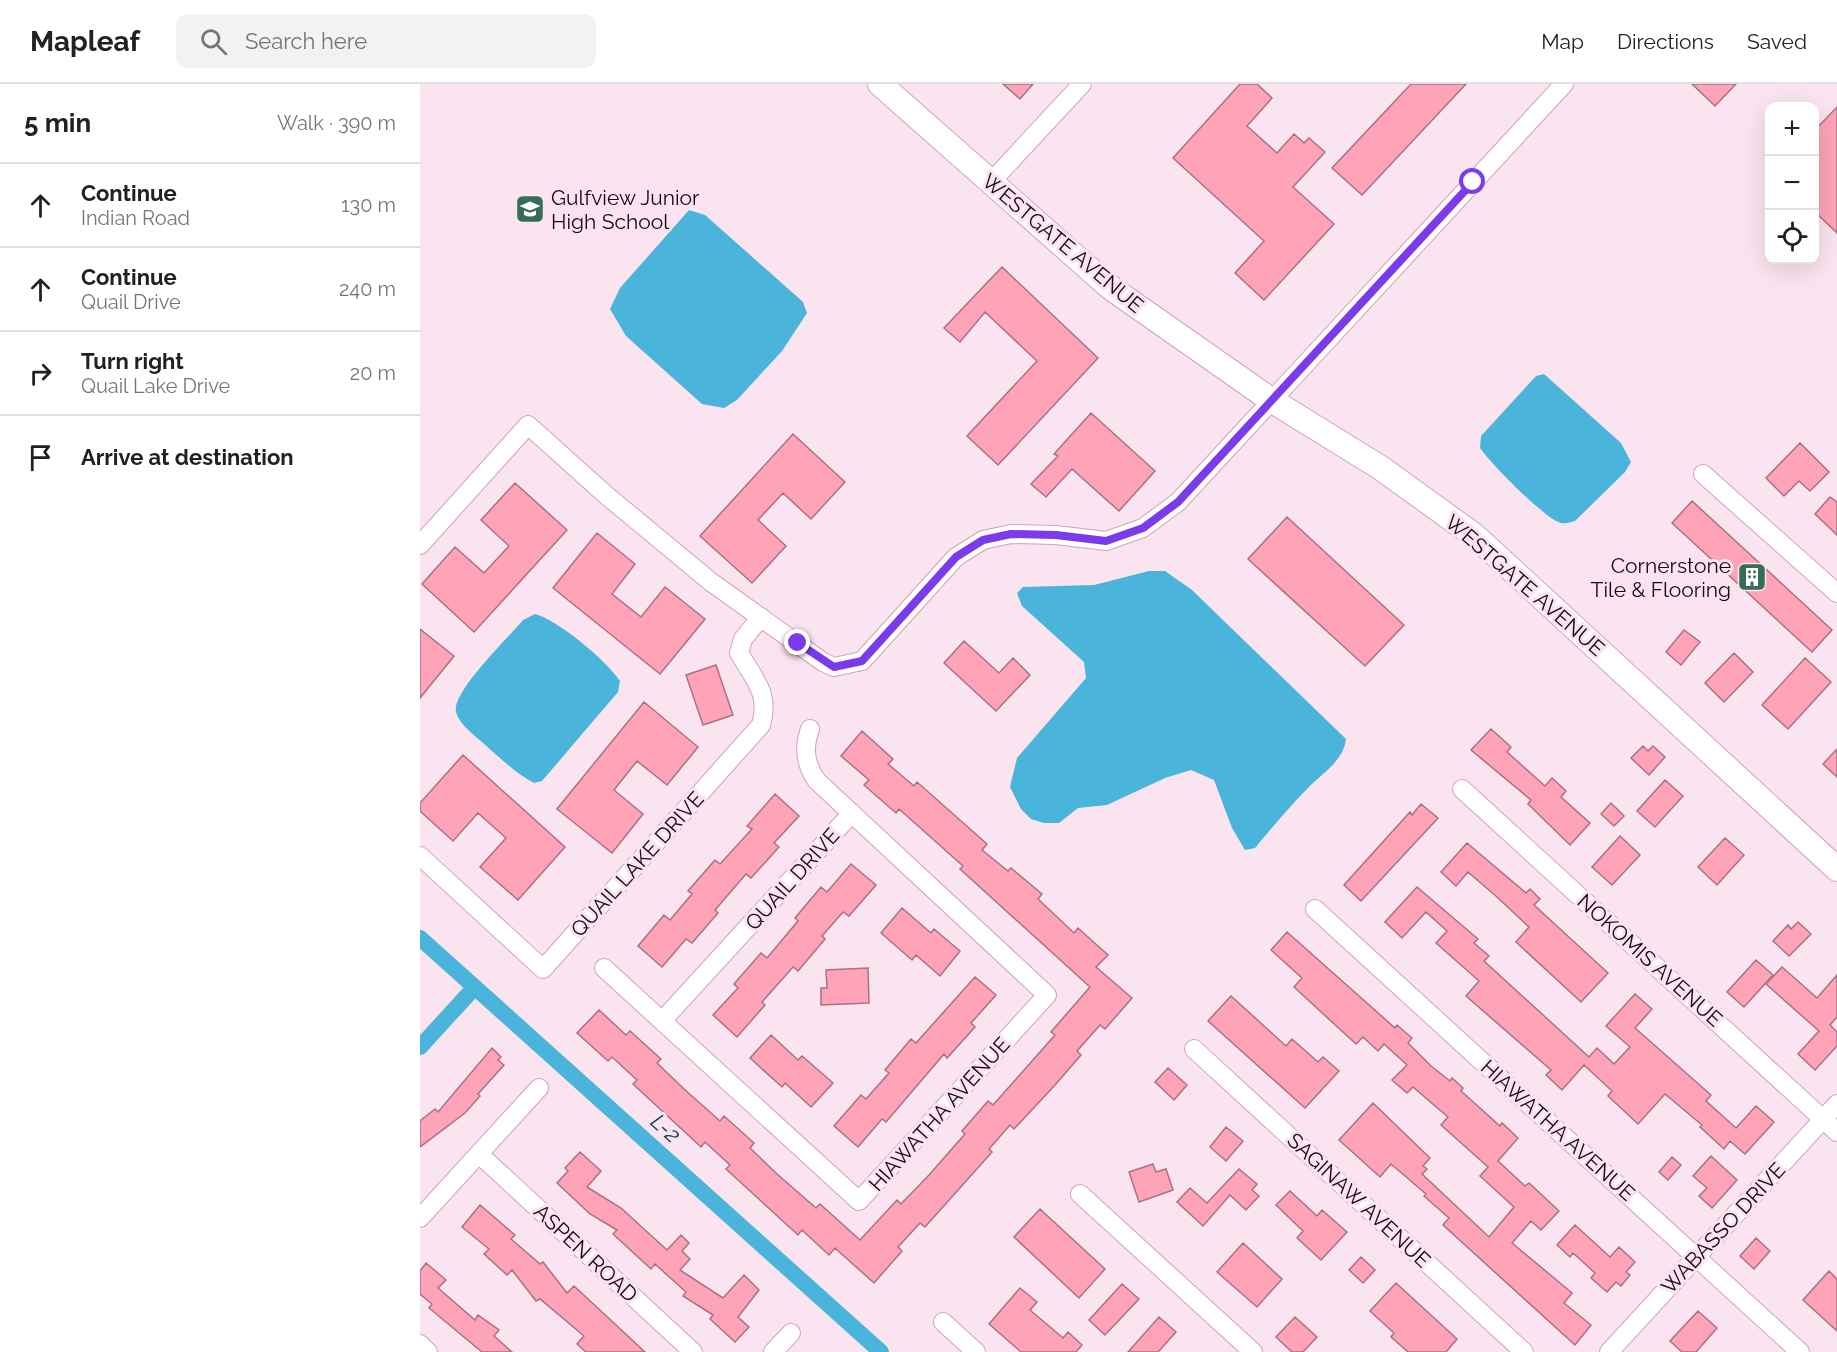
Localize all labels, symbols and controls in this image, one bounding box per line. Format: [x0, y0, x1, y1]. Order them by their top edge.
search box [176, 14, 596, 68]
text: Mapleaf [30, 25, 140, 58]
icon: search [197, 25, 230, 58]
text: Search here [245, 28, 367, 54]
text: Map [1541, 29, 1584, 54]
text: Directions [1617, 29, 1714, 54]
text: Saved [1747, 29, 1807, 54]
map controls [1765, 102, 1819, 264]
button: + [1765, 102, 1819, 156]
text: 5 min [24, 108, 91, 138]
text: Walk · 390 m [277, 111, 396, 135]
button: − [1765, 156, 1819, 210]
street label: WESTGATE AVENUE [977, 168, 1149, 318]
route start [1459, 168, 1485, 194]
text: Continue [81, 180, 177, 206]
place label: Gulfview Junior High School [551, 185, 700, 234]
icon: ahead [24, 189, 57, 222]
text: 130 m [341, 193, 396, 217]
school or university icon: Gulfview Junior High School [514, 193, 546, 225]
text: Indian Road [81, 206, 190, 230]
button: locate [1765, 210, 1819, 264]
text: Continue [81, 264, 177, 290]
icon: ahead [24, 273, 57, 306]
text: 240 m [339, 277, 396, 301]
text: Quail Drive [81, 290, 181, 314]
text: Turn right [81, 348, 184, 374]
icon: right [24, 357, 57, 390]
text: 20 m [350, 361, 396, 385]
text: Quail Lake Drive [81, 374, 230, 398]
icon: arrive [24, 441, 57, 474]
text: Arrive at destination [81, 444, 294, 470]
street label: WESTGATE AVENUE [1440, 509, 1610, 661]
place label: Cornerstone Tile & Flooring [1591, 553, 1731, 602]
building icon: Cornerstone Tile & Flooring [1736, 561, 1768, 593]
route end [784, 629, 810, 655]
street label: QUAIL LAKE DRIVE [565, 786, 709, 942]
street label: QUAIL DRIVE [740, 823, 844, 935]
street label: NOKOMIS AVENUE [1572, 888, 1728, 1032]
street label: HIAWATHA AVENUE [863, 1032, 1015, 1196]
street label: HIAWATHA AVENUE [1476, 1054, 1640, 1206]
water label: L-2 [646, 1108, 686, 1148]
street label: SAGINAW AVENUE [1282, 1127, 1436, 1273]
street label: WABASSO DRIVE [1656, 1157, 1790, 1299]
street label: ASPEN ROAD [529, 1199, 643, 1307]

